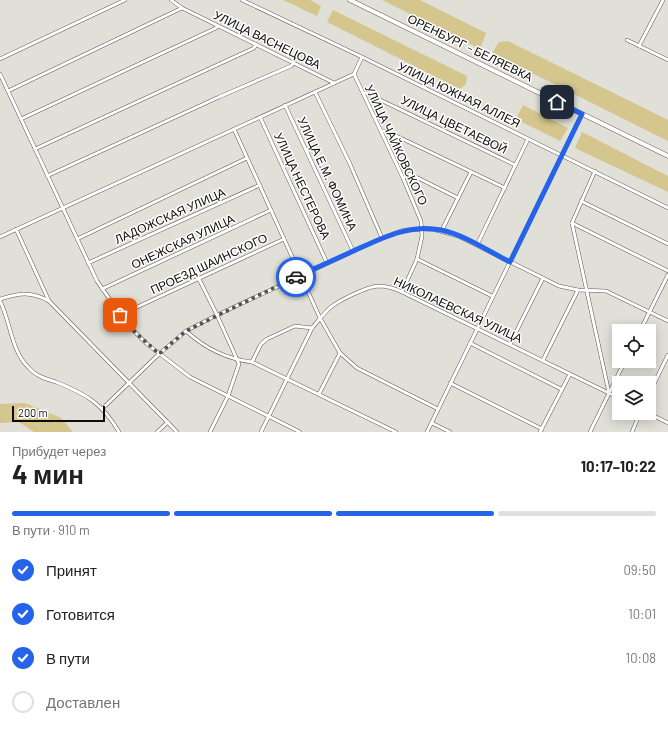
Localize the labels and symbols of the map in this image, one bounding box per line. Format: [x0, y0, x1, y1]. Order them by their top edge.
street label: УЛИЦА ВАСНЕЦОВА [211, 7, 323, 72]
street label: ОРЕНБУРГ – БЕЛЯЕВКА [406, 11, 535, 83]
street label: УЛИЦА ЮЖНАЯ АЛЛЕЯ [396, 58, 523, 131]
street label: УЛИЦА ЧАЙКОВСКОГО [362, 82, 431, 208]
pin [540, 85, 574, 119]
street label: УЛИЦА ЦВЕТАЕВОЙ [399, 92, 510, 157]
street label: УЛИЦА Е.М. ФОМИНА [294, 115, 360, 233]
street label: УЛИЦА НЕСТЕРОВА [271, 130, 334, 242]
street label: ЛАДОЖСКАЯ УЛИЦА [112, 184, 228, 247]
street label: ОНЕЖСКАЯ УЛИЦА [129, 211, 237, 272]
street label: ПРОЕЗД ШАИНСКОГО [148, 230, 270, 297]
courier [276, 257, 316, 297]
street label: НИКОЛАЕВСКАЯ УЛИЦА [392, 273, 525, 346]
pin [103, 298, 137, 332]
scale bar [12, 404, 105, 423]

